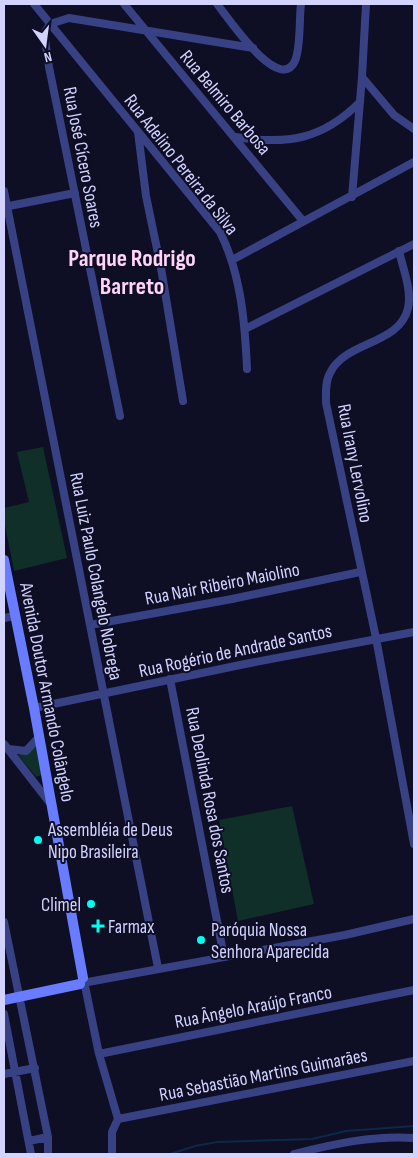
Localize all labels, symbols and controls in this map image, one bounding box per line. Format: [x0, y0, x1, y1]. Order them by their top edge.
north arrow [20, 20, 70, 70]
street label: Rua Belmiro Barbosa [174, 46, 275, 160]
text: N [42, 48, 54, 66]
street label: Rua José Cícero Soares [58, 85, 108, 230]
street label: Rua Adelino Pereira da Silva [119, 90, 243, 240]
district label: Parque Rodrigo Barreto [68, 244, 196, 301]
street label: Rua Irany Lervolino [332, 402, 377, 525]
street label: Rua Luiz Paulo Colangelo Nobrega [64, 470, 127, 682]
street label: Rua Nair Ribeiro Maiolino [143, 558, 302, 611]
street label: Avenida Doutor Armando Colângelo [14, 580, 79, 804]
street label: Rua Rogério de Andrade Santos [137, 620, 334, 683]
street label: Rua Deolinda Rosa dos Santos [180, 705, 239, 895]
place label: Assembléia de Deus Nipo Brasileira [47, 819, 173, 864]
marker: Assembléia de Deus Nipo Brasileira [32, 834, 44, 846]
place label: Climel [41, 894, 81, 917]
marker: Climel [85, 898, 97, 910]
place label: Farmax [108, 916, 154, 939]
place label: Paróquia Nossa Senhora Aparecida [211, 919, 329, 964]
marker: Farmax [92, 920, 104, 932]
marker: Paróquia Nossa Senhora Aparecida [195, 934, 207, 946]
street label: Rua Ângelo Araújo Franco [173, 981, 334, 1034]
street label: Rua Sebastião Martins Guimarães [157, 1044, 369, 1107]

